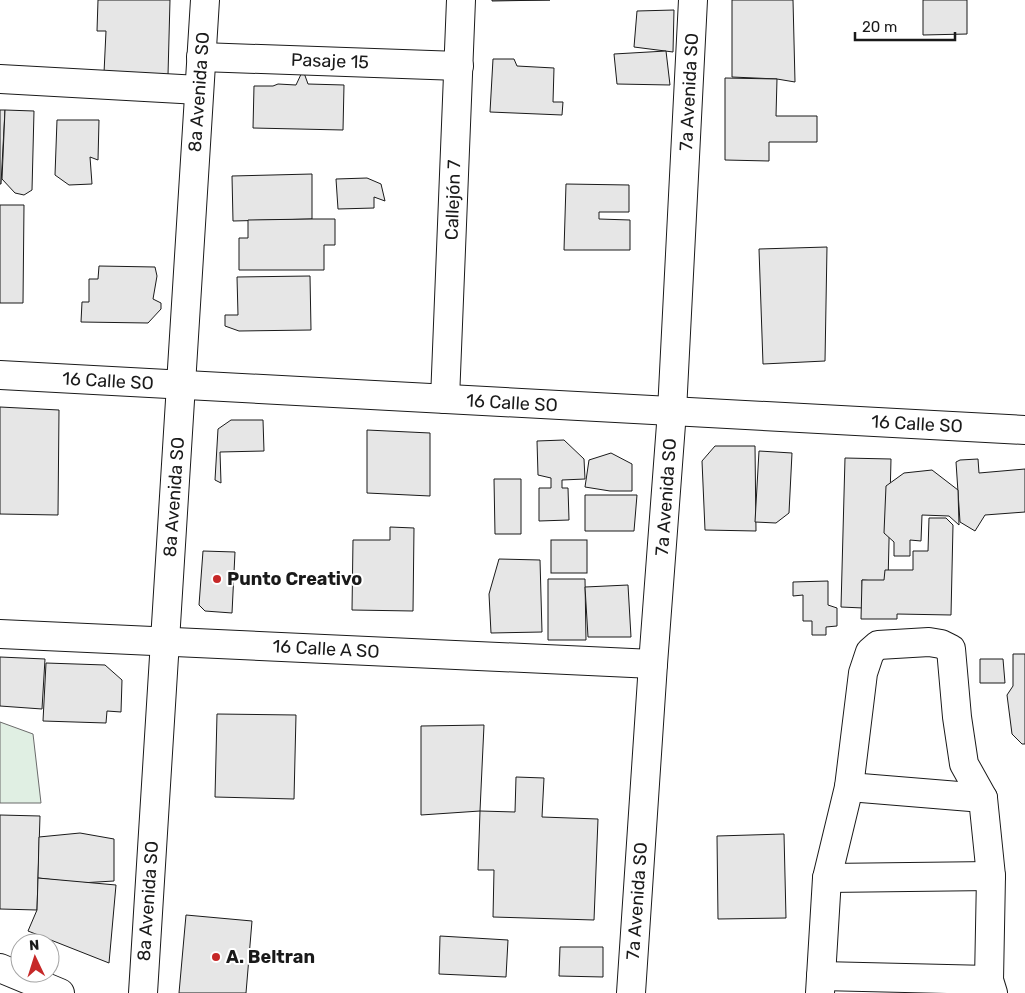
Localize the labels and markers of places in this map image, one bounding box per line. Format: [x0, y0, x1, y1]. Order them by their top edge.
place label: Punto Creativo [227, 568, 362, 590]
marker: Punto Creativo [211, 573, 223, 585]
place label: A. Beltran [226, 946, 315, 968]
marker: A. Beltran [210, 951, 222, 963]

